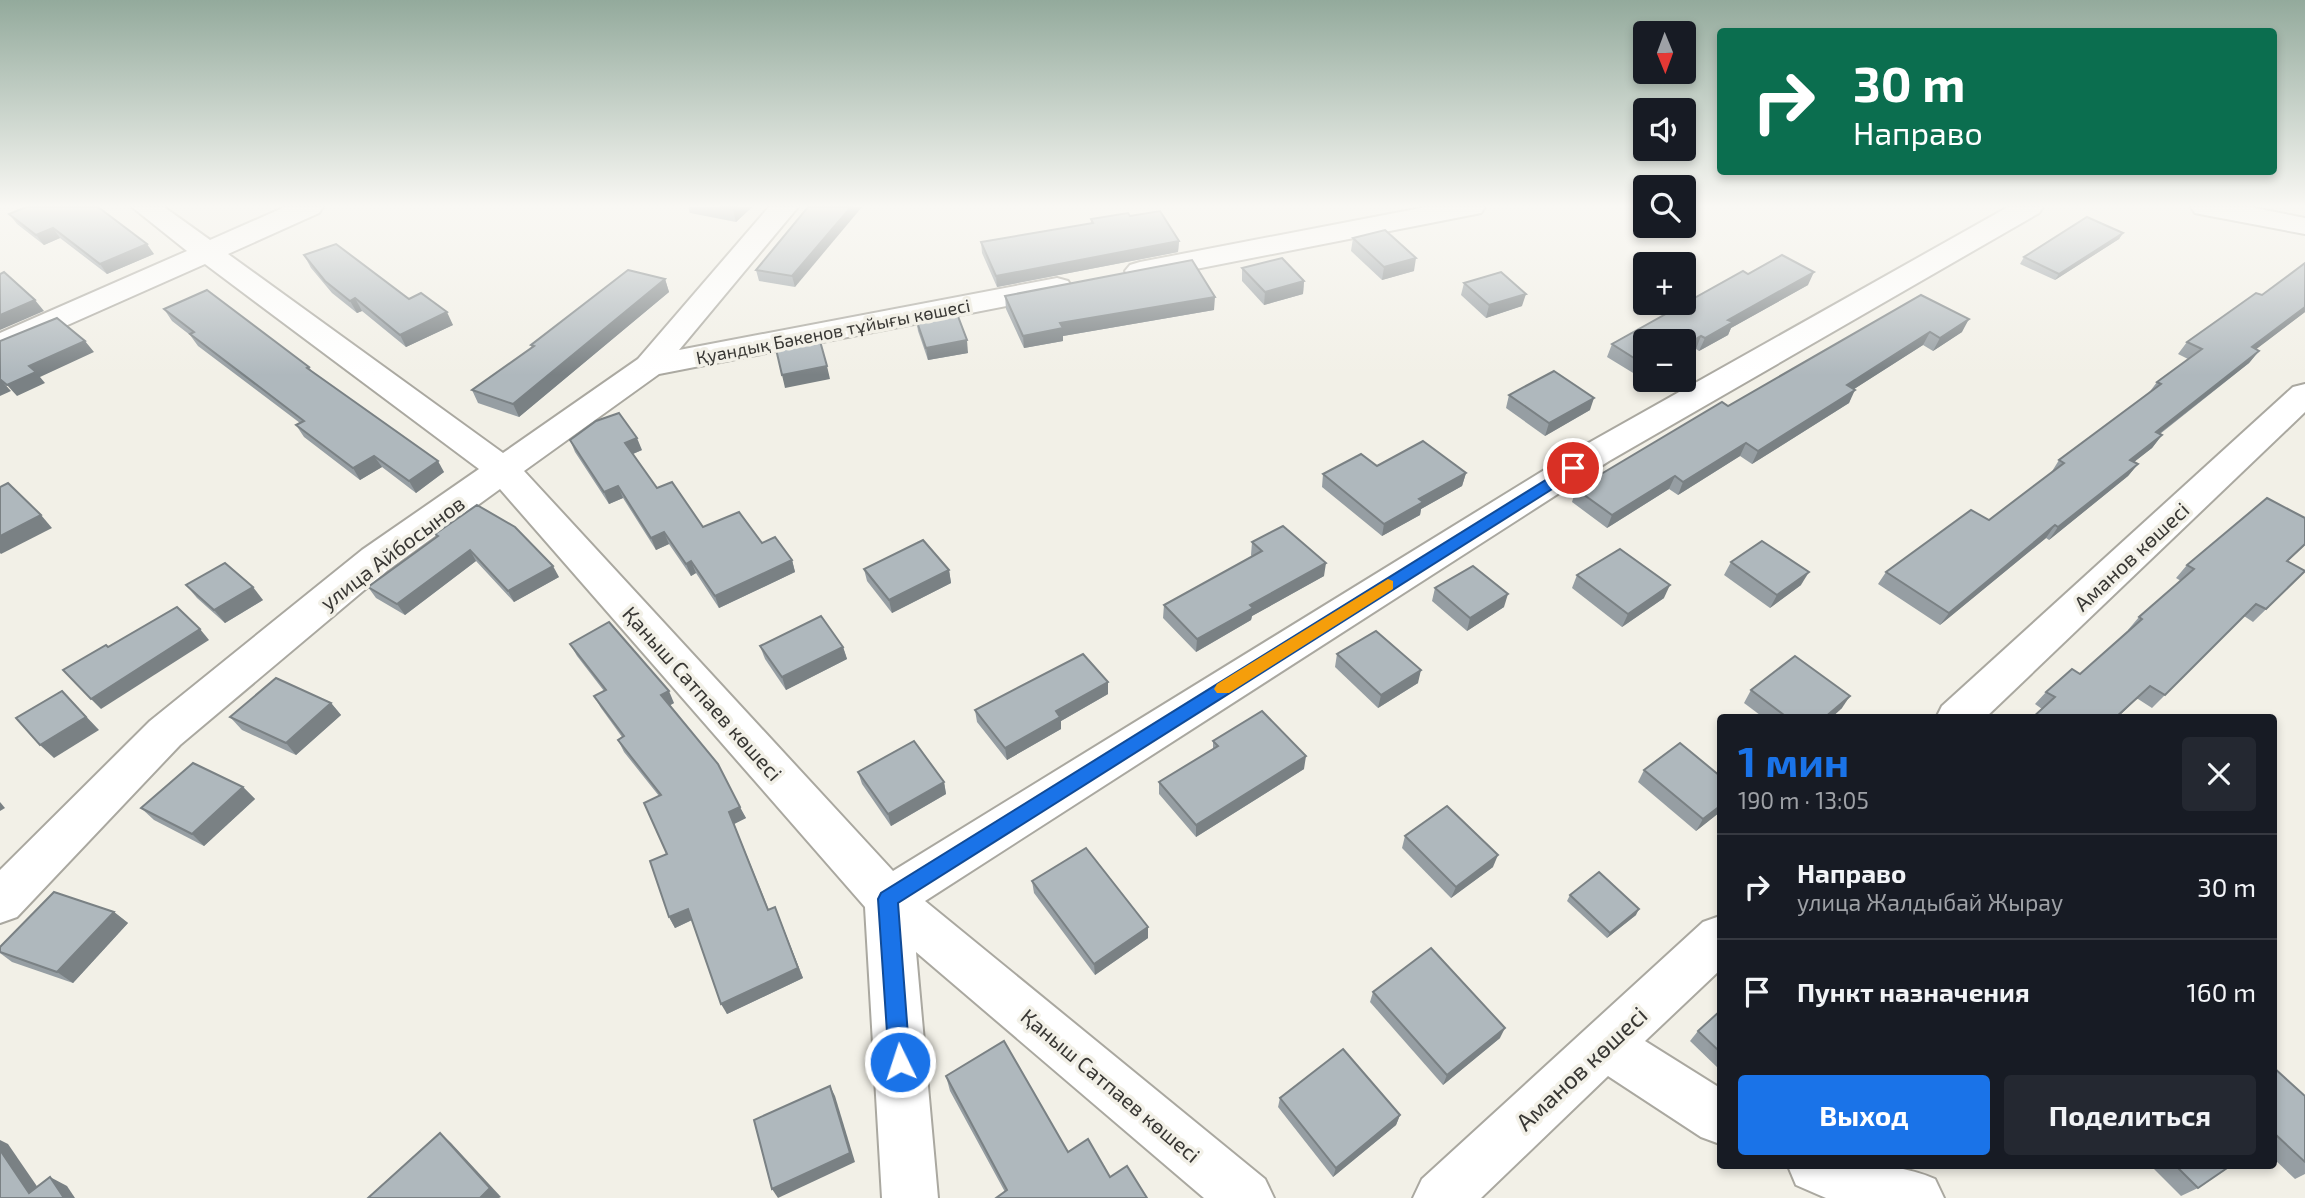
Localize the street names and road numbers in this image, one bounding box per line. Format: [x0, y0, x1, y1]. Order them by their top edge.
street label: Қуандық Бәкенов тұйығы көшесі [694, 294, 972, 368]
street label: улица Айбосынов [315, 490, 470, 615]
street label: Аманов көшесі [2068, 496, 2194, 616]
street label: Қаныш Сатпаев көшесі [618, 601, 788, 785]
street label: Аманов көшесі [1509, 1000, 1653, 1136]
street label: Қаныш Сатпаев көшесі [1016, 1003, 1206, 1167]

